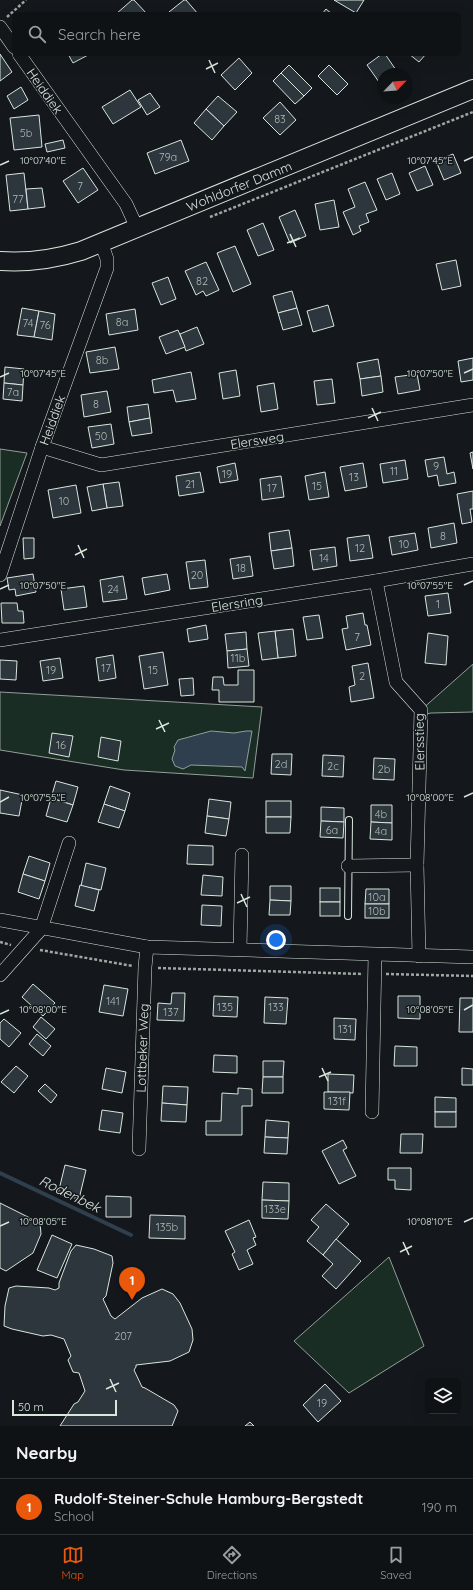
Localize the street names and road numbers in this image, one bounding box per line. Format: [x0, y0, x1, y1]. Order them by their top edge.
street label: Heiddiek [23, 65, 67, 117]
street label: Wohldorfer Damm [184, 158, 294, 214]
street label: Heiddiek [36, 393, 68, 447]
street label: Elersweg [229, 428, 285, 452]
street label: Elersring [210, 591, 264, 615]
street label: Elersstieg [411, 713, 427, 771]
street label: Lottbeker Weg [132, 1003, 152, 1093]

